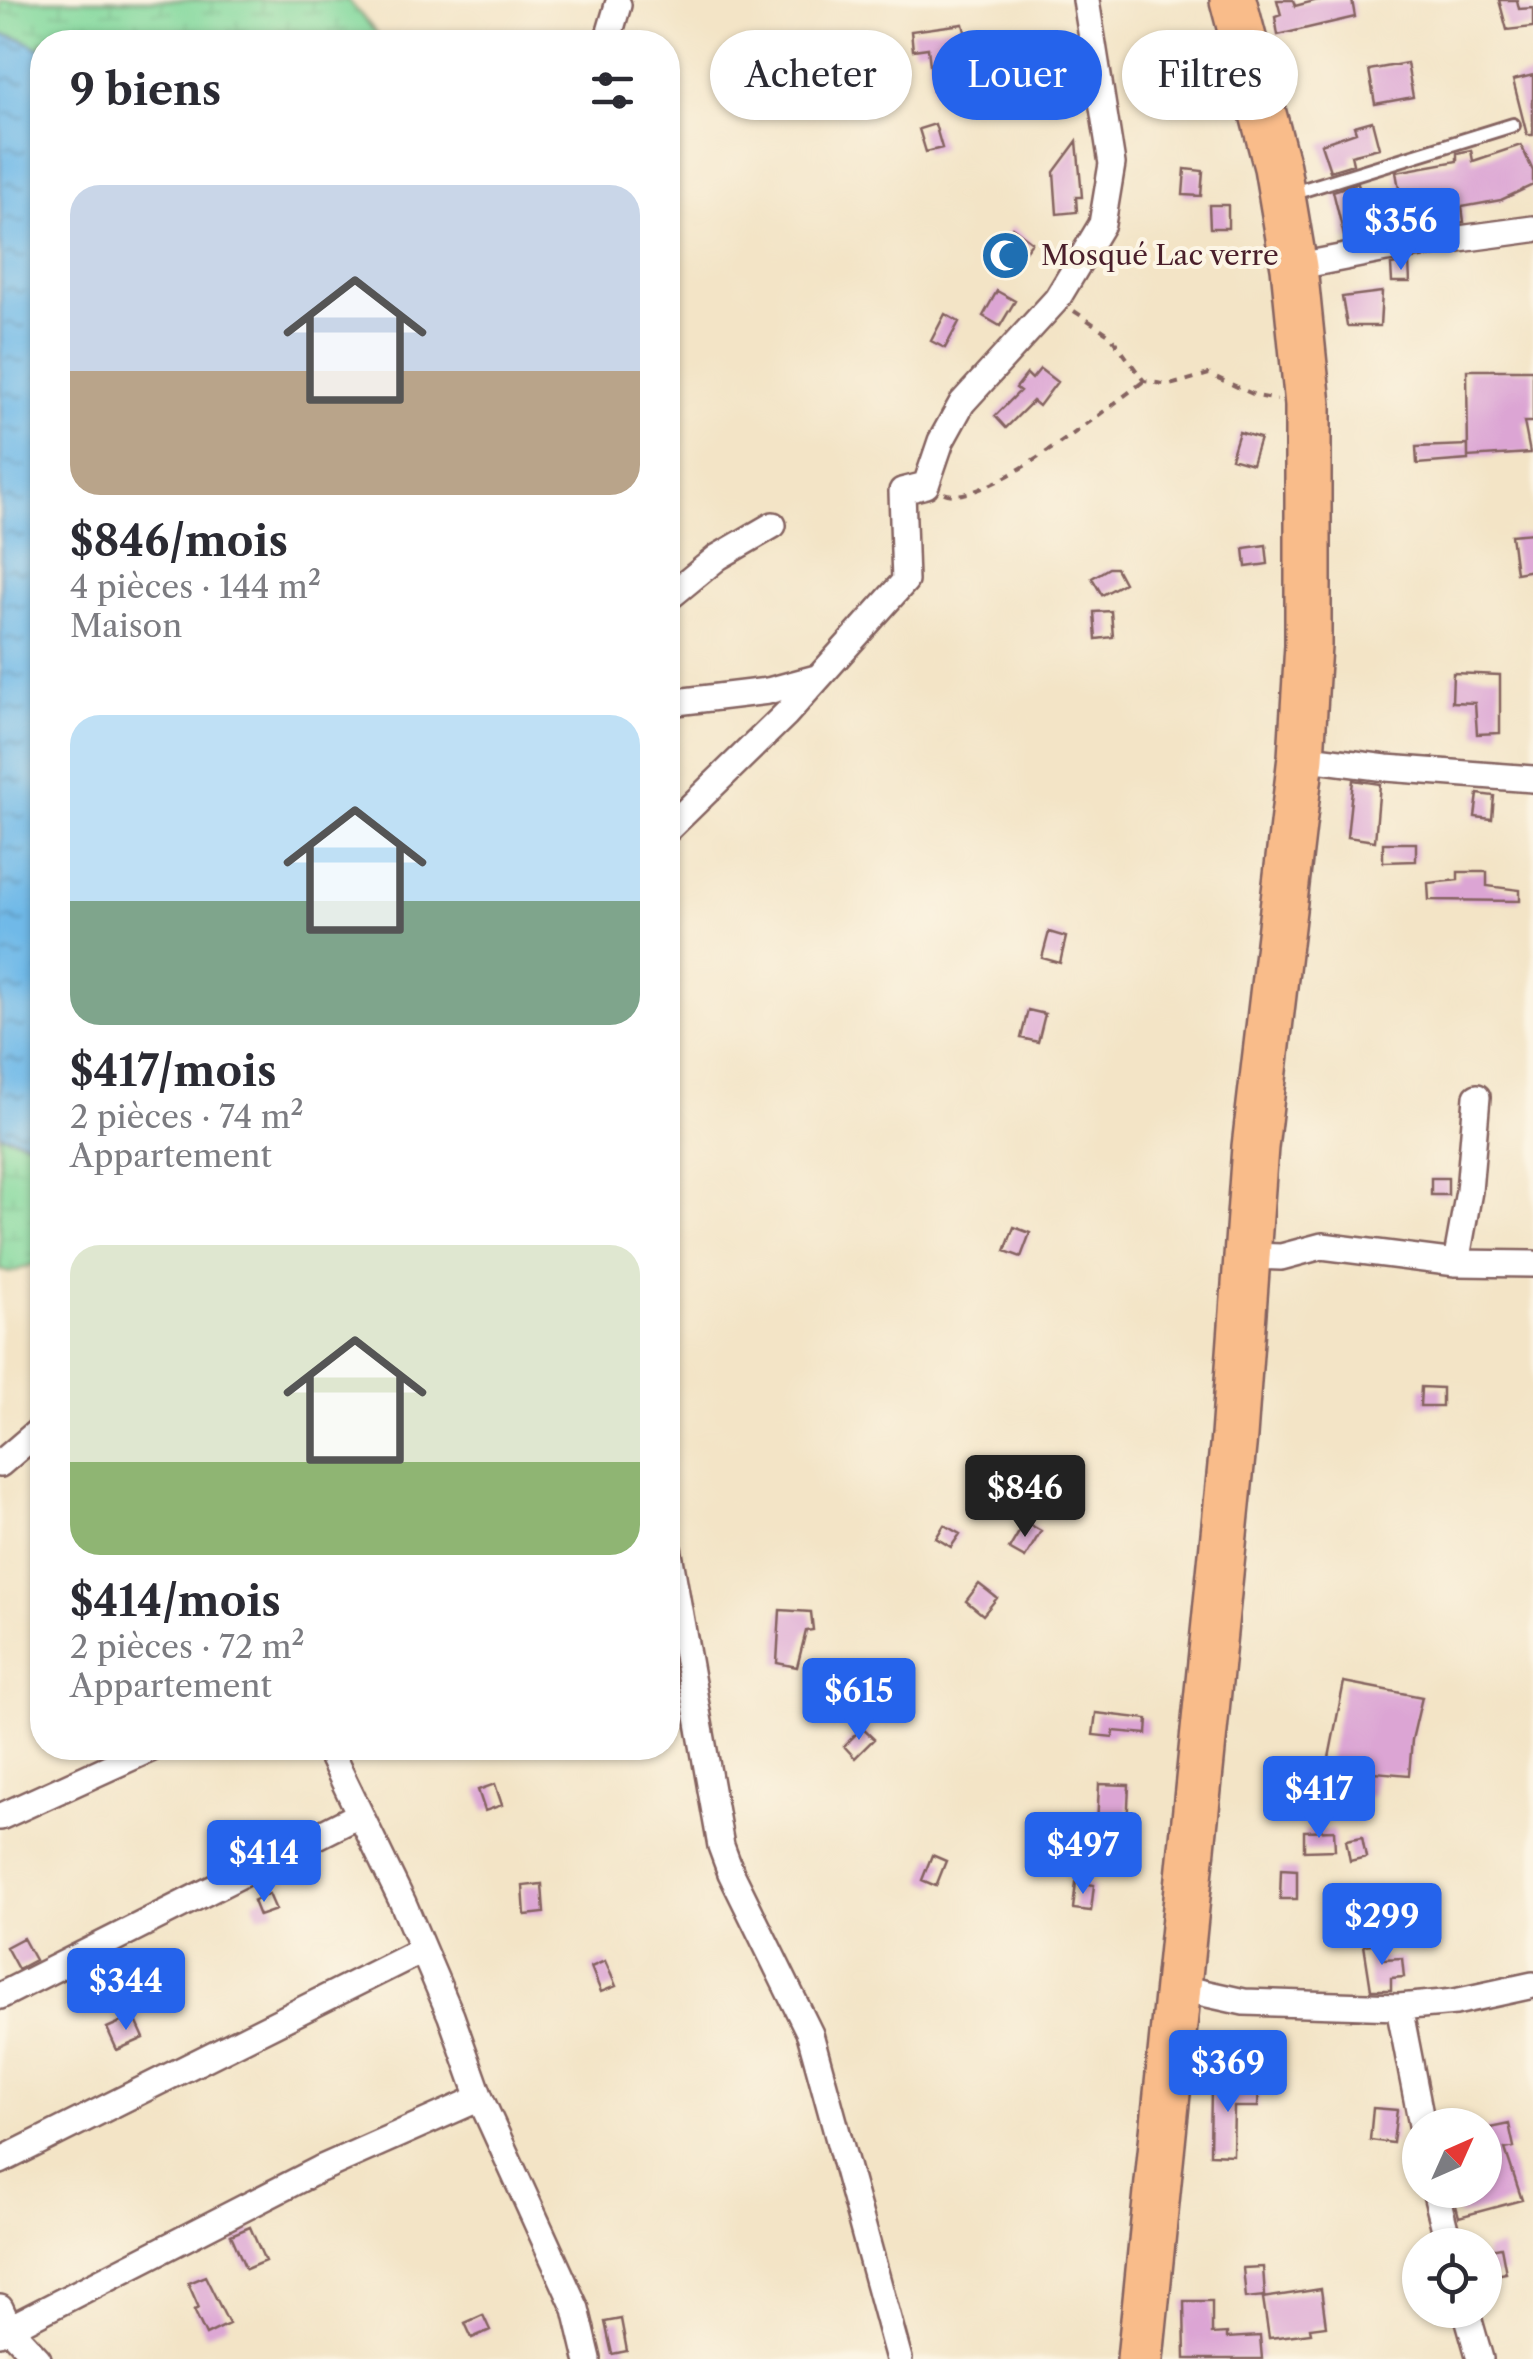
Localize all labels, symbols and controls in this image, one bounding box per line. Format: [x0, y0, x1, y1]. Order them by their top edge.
chip: Acheter [710, 30, 912, 120]
chip: Louer [932, 30, 1102, 120]
chip: Filtres [1122, 30, 1298, 120]
icon: filters [585, 63, 640, 118]
text: 9 biens [70, 64, 221, 116]
pin: $356 [1342, 188, 1460, 273]
text: $356 [1365, 201, 1437, 240]
mosque icon: Mosqué Lac verre [980, 229, 1032, 281]
place label: Mosqué Lac verre [1041, 238, 1279, 272]
icon: home [265, 250, 445, 430]
text: $846/mois [70, 515, 288, 567]
text: 4 pièces · 144 m² [70, 567, 321, 606]
text: Maison [70, 606, 182, 645]
icon: home [265, 780, 445, 960]
text: $417/mois [70, 1045, 277, 1097]
text: 2 pièces · 74 m² [70, 1097, 304, 1136]
text: Appartement [70, 1136, 272, 1175]
icon: home [265, 1310, 445, 1490]
pin: $846 [966, 1455, 1084, 1540]
text: $846 [987, 1468, 1063, 1507]
text: $414/mois [70, 1575, 281, 1627]
text: 2 pièces · 72 m² [70, 1627, 305, 1666]
pin: $615 [800, 1658, 918, 1743]
text: Appartement [70, 1666, 272, 1705]
text: $615 [824, 1671, 894, 1710]
pin: $417 [1260, 1756, 1378, 1841]
text: $417 [1285, 1769, 1353, 1808]
pin: $497 [1024, 1812, 1142, 1897]
pin: $414 [205, 1820, 323, 1905]
text: $497 [1047, 1825, 1119, 1864]
text: $414 [229, 1833, 299, 1872]
pin: $299 [1323, 1883, 1441, 1968]
text: $299 [1345, 1896, 1419, 1935]
pin: $344 [67, 1948, 185, 2033]
text: $344 [89, 1961, 163, 2000]
pin: $369 [1169, 2030, 1287, 2115]
text: $369 [1191, 2043, 1265, 2082]
north arrow [1402, 2108, 1502, 2208]
map controls [1402, 2108, 1502, 2328]
button: locate [1402, 2228, 1502, 2328]

